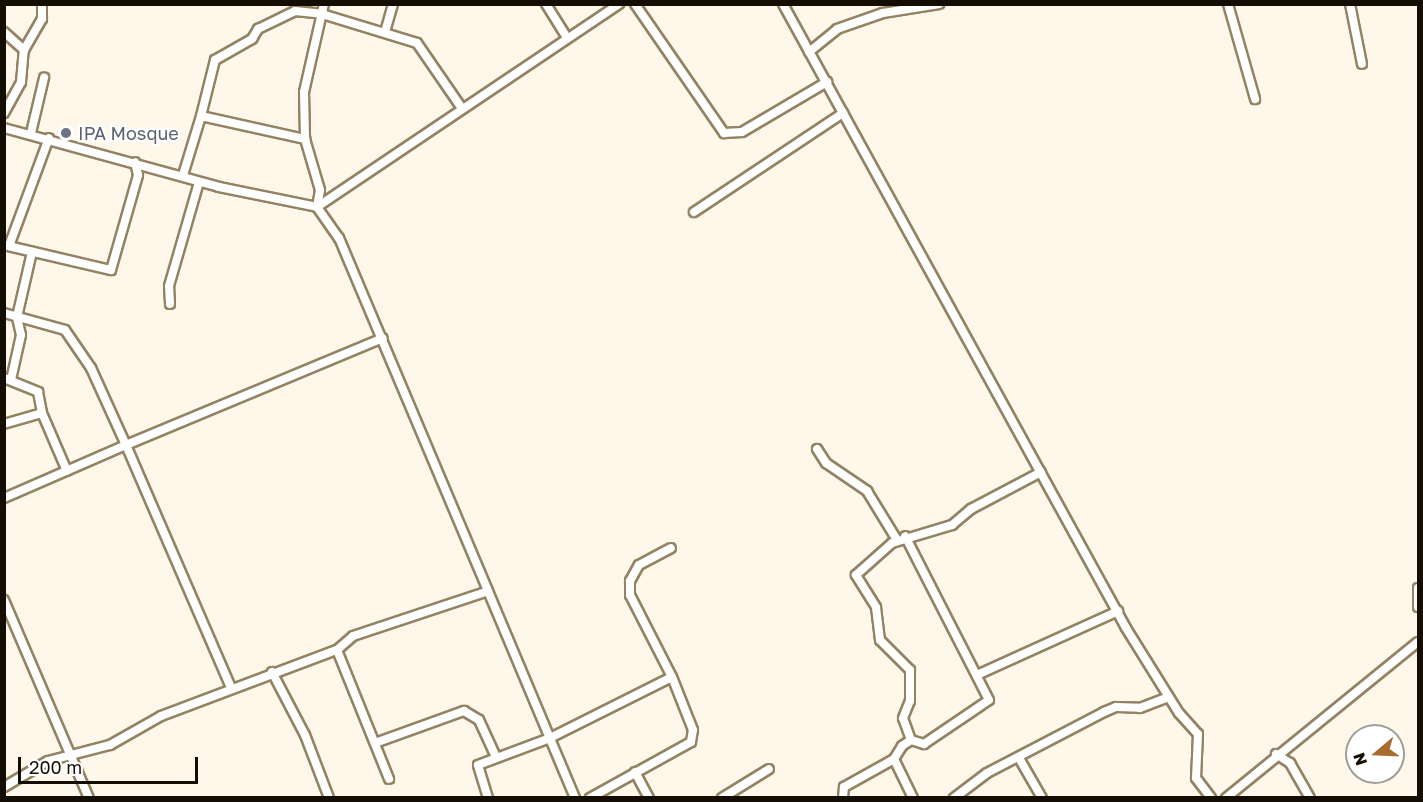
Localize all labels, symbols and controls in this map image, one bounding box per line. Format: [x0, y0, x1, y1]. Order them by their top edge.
place label: IPA Mosque [78, 122, 179, 144]
marker: IPA Mosque [59, 126, 73, 140]
north arrow [1345, 724, 1405, 784]
scale bar [21, 745, 201, 783]
text: N [1348, 750, 1371, 768]
text: 200 m [29, 756, 82, 778]

